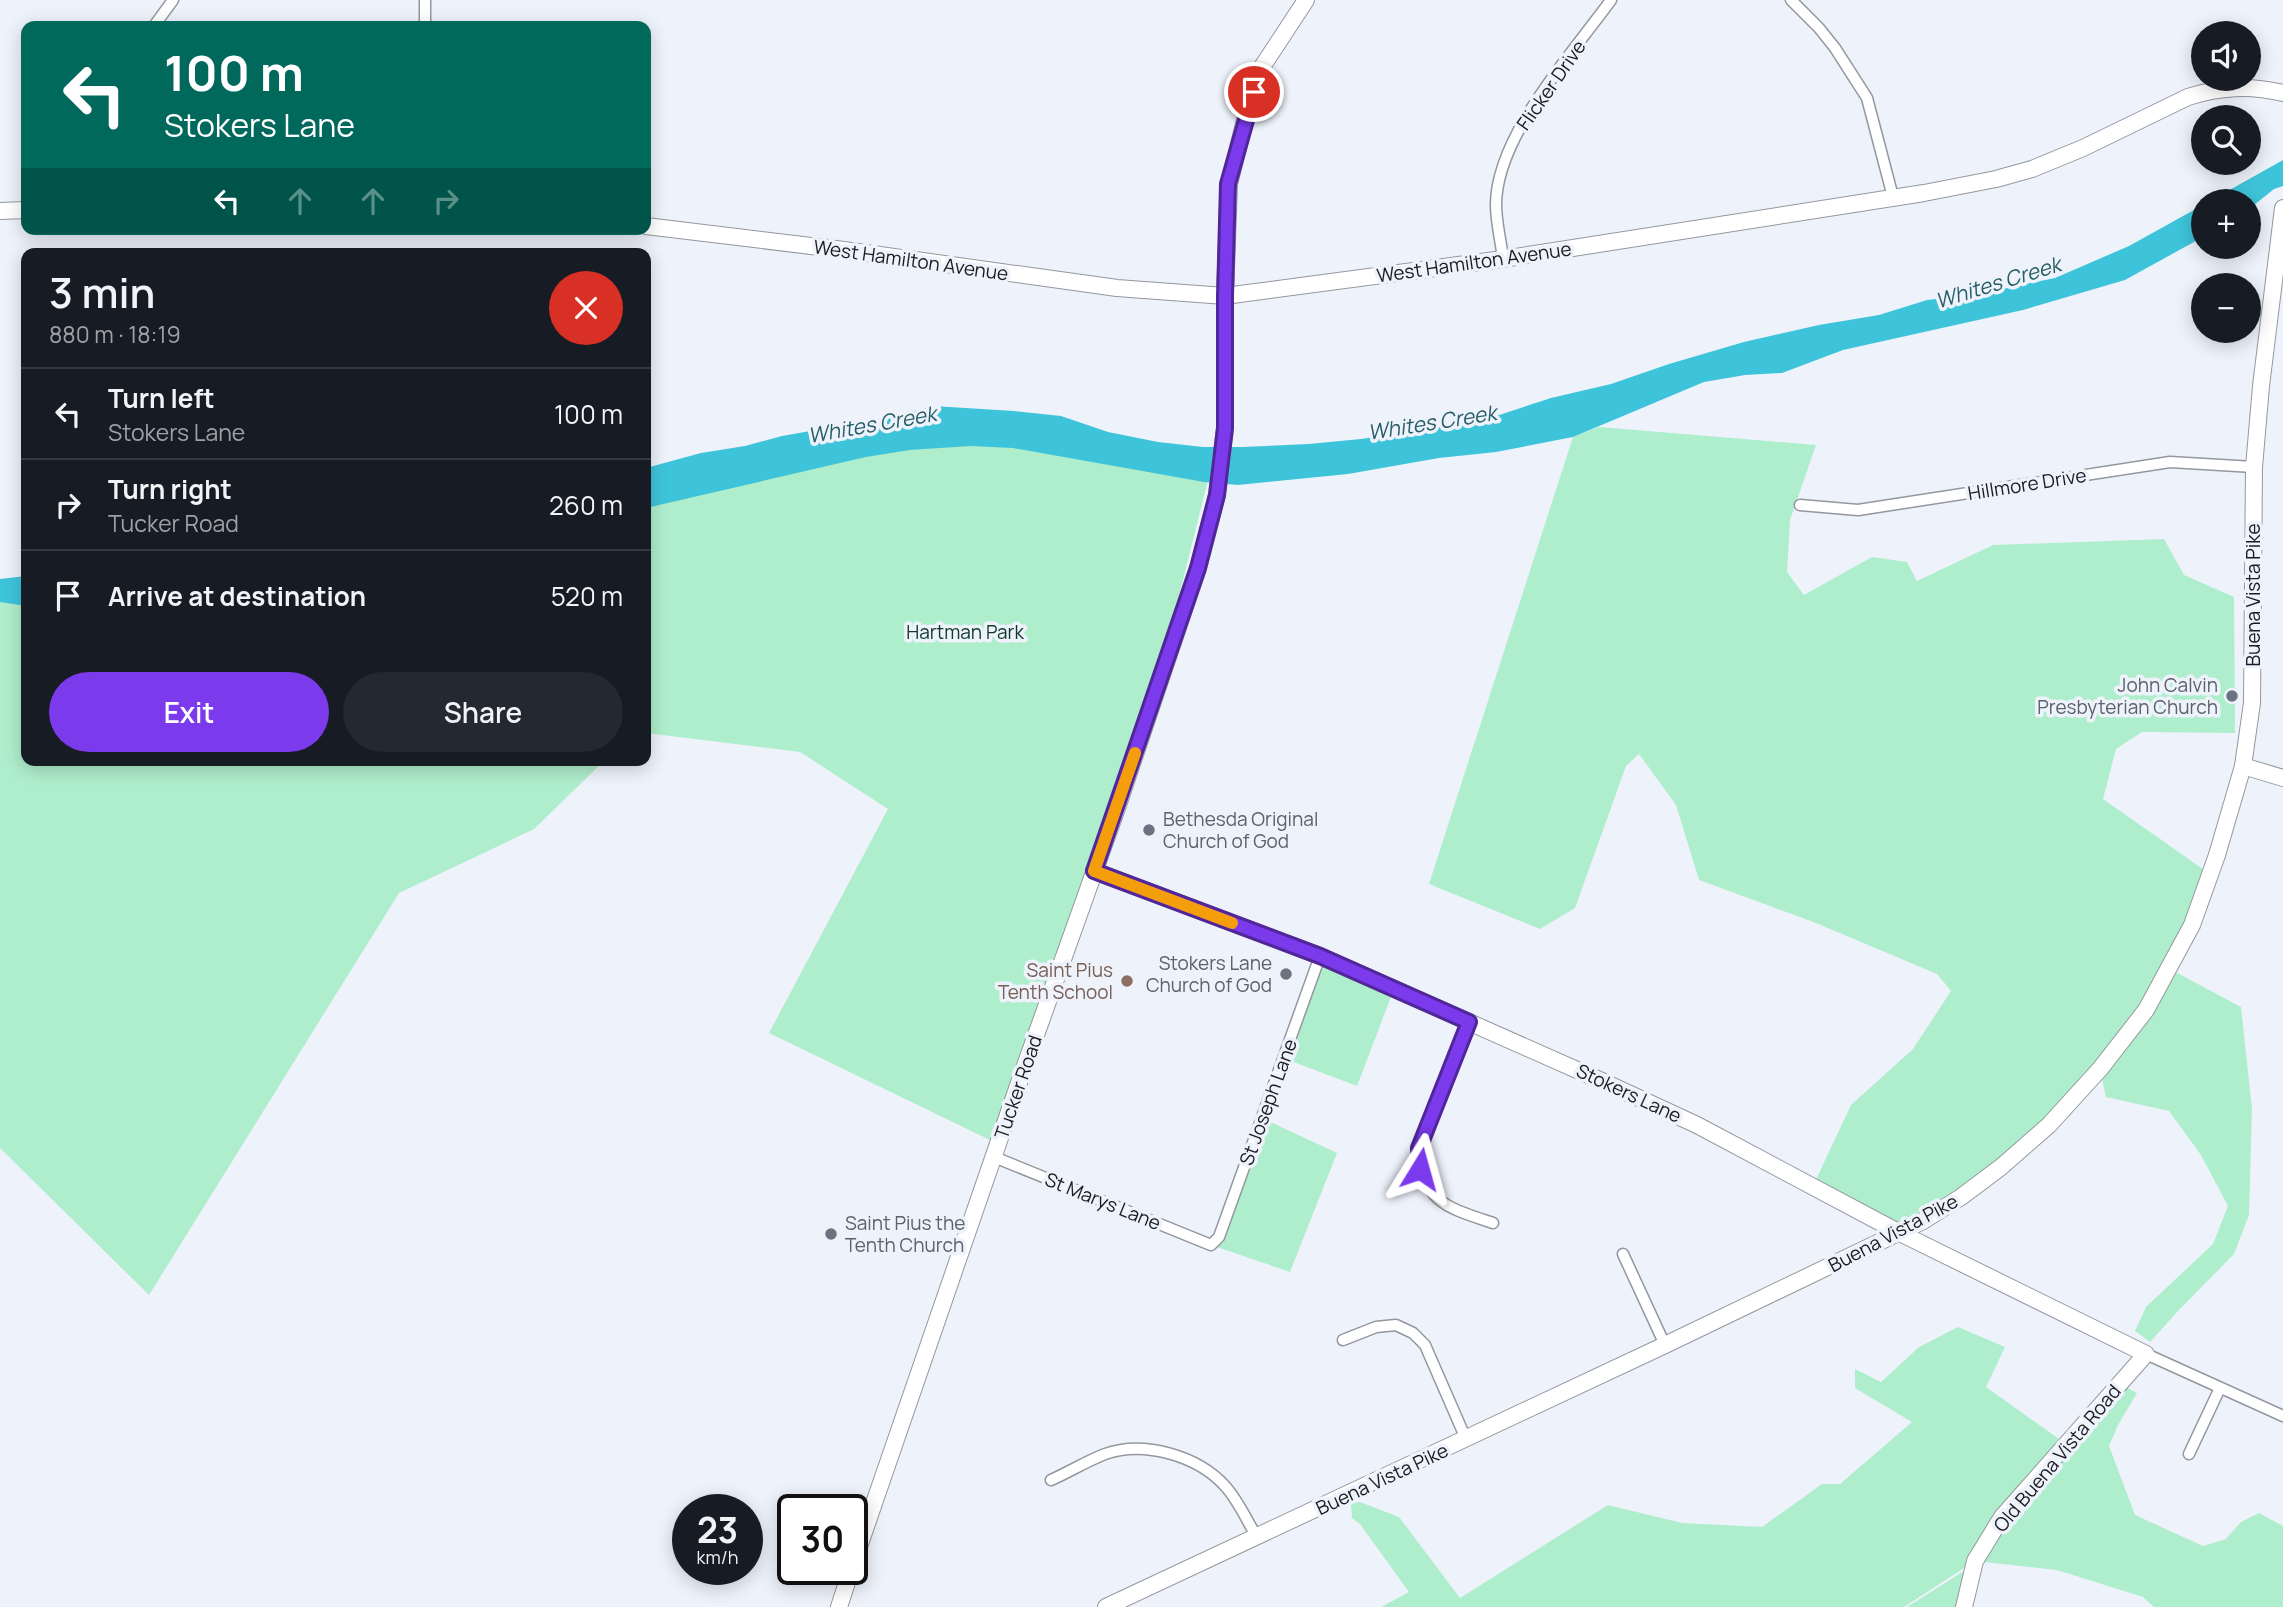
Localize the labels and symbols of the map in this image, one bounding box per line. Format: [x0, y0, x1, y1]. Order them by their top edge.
street label: Flicker Drive [1510, 35, 1592, 135]
pin [1224, 62, 1284, 122]
street label: West Hamilton Avenue [812, 233, 1010, 287]
street label: West Hamilton Avenue [1375, 235, 1573, 289]
water label: Whites Creek [1932, 249, 2066, 314]
water label: Whites Creek [1366, 398, 1501, 446]
water label: Whites Creek [805, 399, 941, 449]
street label: Hillmore Drive [1966, 462, 2088, 506]
street label: Buena Vista Pike [2240, 523, 2266, 667]
park label: Hartman Park [906, 619, 1024, 645]
place label: John Calvin Presbyterian Church [2037, 672, 2218, 720]
marker: John Calvin Presbyterian Church [2224, 688, 2240, 704]
place label: Bethesda Original Church of God [1163, 806, 1318, 854]
marker: Bethesda Original Church of God [1141, 822, 1157, 838]
place label: Stokers Lane Church of God [1146, 950, 1272, 998]
place label: Saint Pius Tenth School [998, 957, 1113, 1005]
marker: Stokers Lane Church of God [1278, 966, 1294, 982]
marker: Saint Pius Tenth School [1119, 973, 1135, 989]
street label: Tucker Road [988, 1032, 1048, 1142]
street label: St Joseph Lane [1233, 1035, 1303, 1169]
street label: Stokers Lane [1572, 1057, 1686, 1129]
position arrow [1383, 1132, 1457, 1206]
street label: St Marys Lane [1041, 1166, 1165, 1236]
street label: Buena Vista Pike [1824, 1188, 1962, 1278]
place label: Saint Pius the Tenth Church [845, 1210, 965, 1258]
marker: Saint Pius the Tenth Church [823, 1226, 839, 1242]
street label: Old Buena Vista Road [1988, 1379, 2126, 1537]
street label: Buena Vista Pike [1312, 1437, 1452, 1521]
speed limit sign: 30 [777, 1494, 868, 1585]

